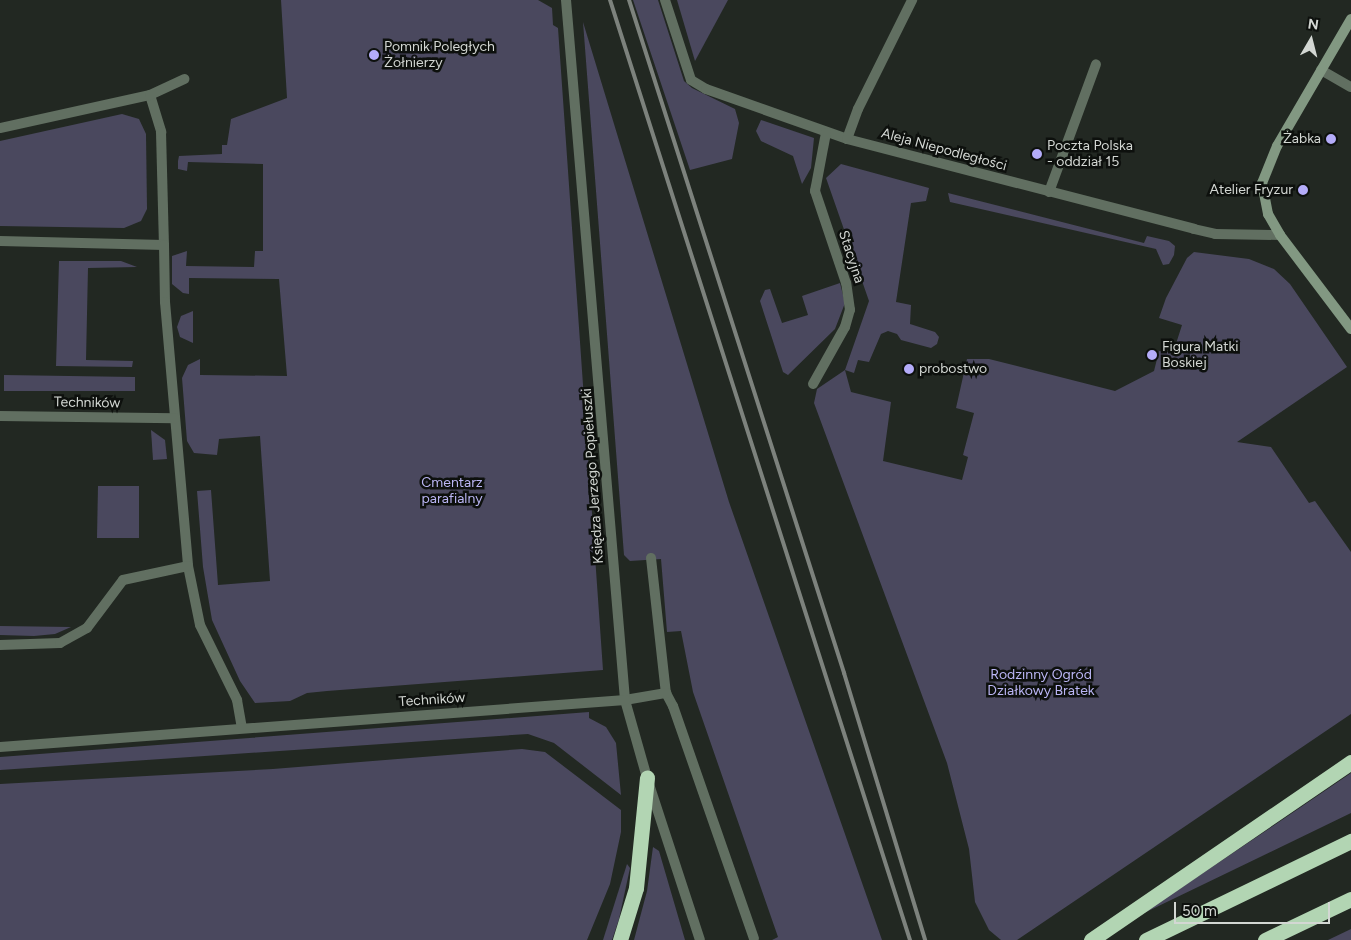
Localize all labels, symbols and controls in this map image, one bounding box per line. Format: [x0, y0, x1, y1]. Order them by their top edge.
north arrow [1286, 15, 1336, 65]
text: N [1307, 15, 1320, 34]
place label: Pomnik Poległych Żołnierzy [384, 39, 495, 72]
marker: Pomnik Poległych Żołnierzy [368, 49, 380, 61]
street label: Aleja Niepodległości [879, 125, 1009, 175]
place label: Żabka [1283, 131, 1321, 147]
marker: Żabka [1325, 133, 1337, 145]
place label: Poczta Polska - oddział 15 [1047, 138, 1133, 170]
marker: Poczta Polska - oddział 15 [1031, 148, 1043, 160]
place label: Atelier Fryzur [1209, 182, 1293, 198]
marker: Atelier Fryzur [1297, 184, 1309, 196]
street label: Stacyjna [835, 229, 867, 285]
place label: Figura Matki Boskiej [1162, 339, 1239, 372]
marker: Figura Matki Boskiej [1146, 349, 1158, 361]
place label: probostwo [919, 361, 987, 377]
marker: probostwo [903, 363, 915, 375]
street label: Księdza Jerzego Popiełuszki [578, 388, 608, 564]
street label: Techników [54, 394, 120, 412]
park label: Cmentarz parafialny [421, 475, 483, 508]
park label: Rodzinny Ogród Działkowy Bratek [987, 667, 1095, 700]
street label: Techników [398, 689, 466, 711]
scale bar [1176, 892, 1332, 924]
text: 50 m [1182, 902, 1217, 920]

